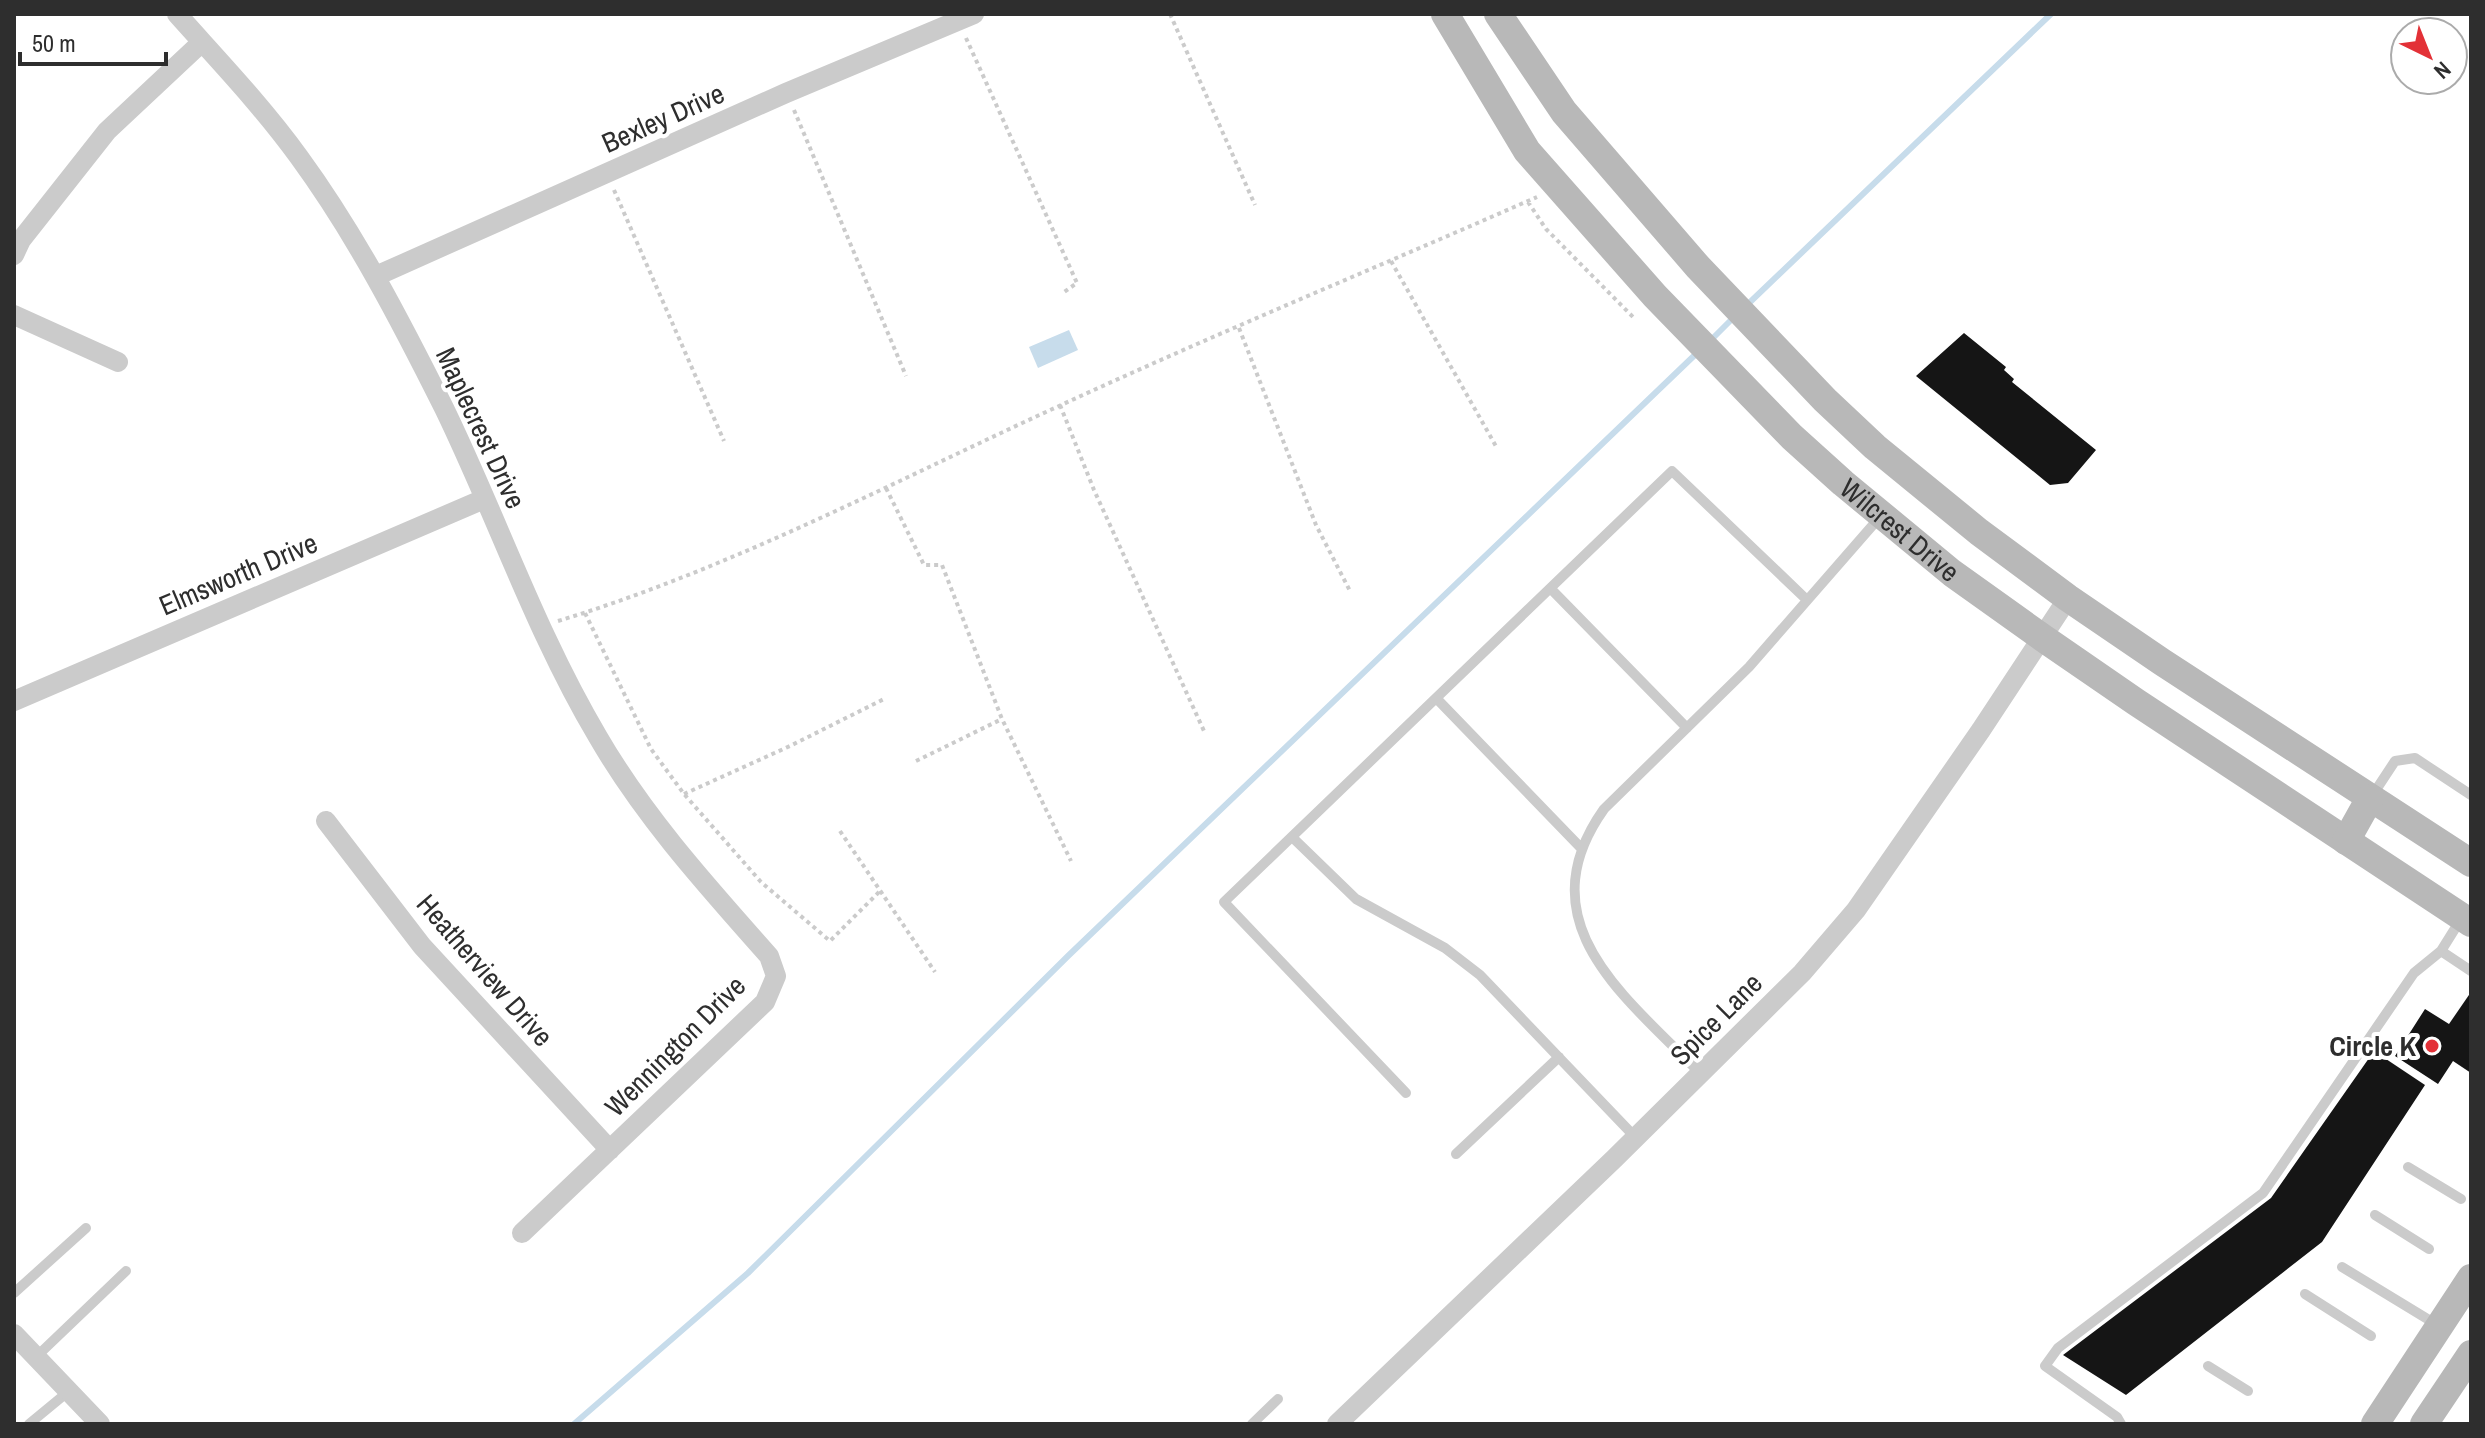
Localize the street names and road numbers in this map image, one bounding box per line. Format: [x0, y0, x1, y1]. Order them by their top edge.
street label: Bexley Drive [596, 74, 730, 162]
street label: Maplecrest Drive [427, 341, 535, 515]
street label: Wilcrest Drive [1832, 469, 1968, 590]
street label: Elmsworth Drive [153, 524, 323, 624]
street label: Heatherview Drive [408, 886, 562, 1054]
street label: Spice Lane [1661, 964, 1771, 1074]
street label: Wennington Drive [596, 967, 754, 1125]

